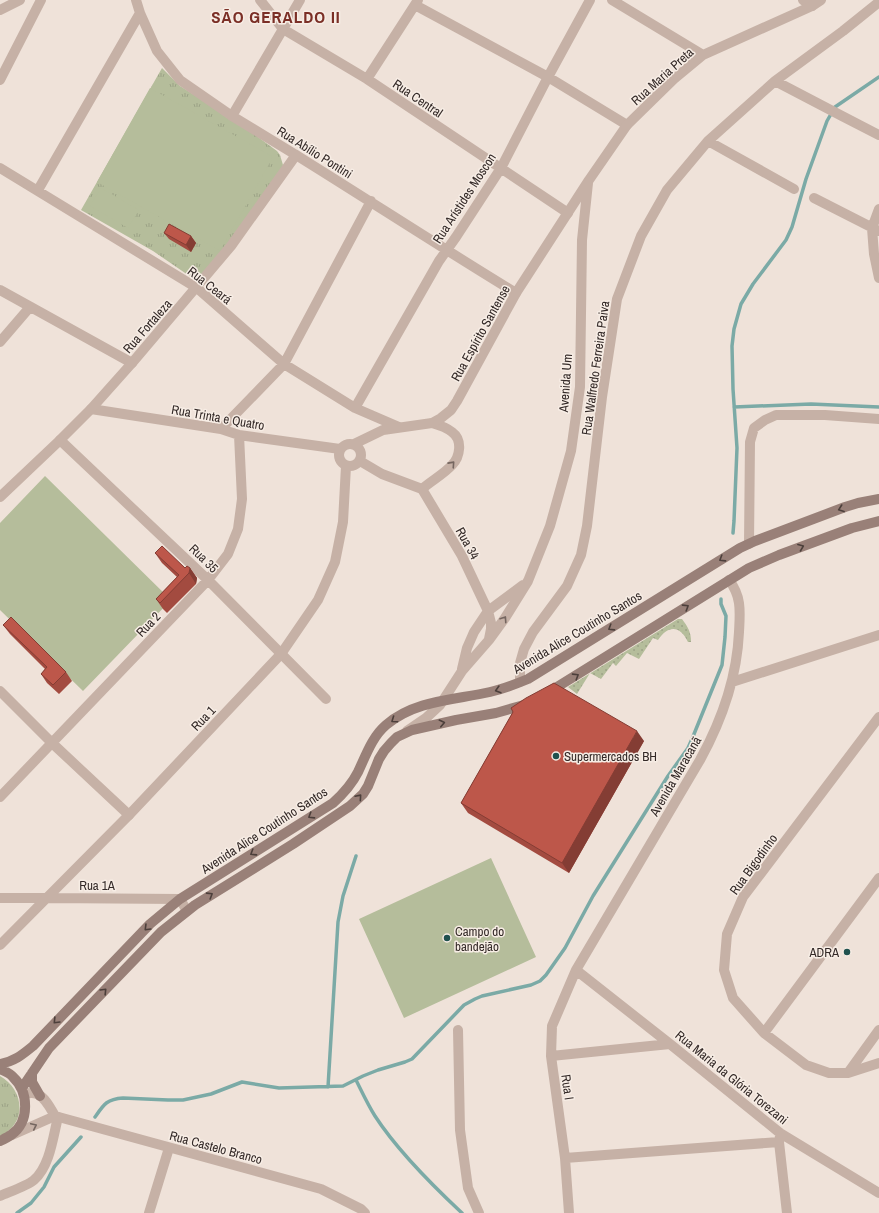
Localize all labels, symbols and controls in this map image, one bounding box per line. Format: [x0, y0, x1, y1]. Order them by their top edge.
district label: SÃO GERALDO II [211, 5, 341, 28]
street label: Rua Maria Preta [628, 44, 697, 109]
street label: Rua Central [389, 75, 446, 121]
street label: Rua Abílio Pontini [274, 122, 356, 182]
street label: Rua Arístides Moscon [429, 150, 500, 247]
street label: Rua Ceará [184, 263, 235, 308]
street label: Rua Espírito Santense [447, 282, 514, 384]
street label: Rua Fortaleza [119, 296, 176, 357]
street label: Rua Walfredo Ferreira Paiva [578, 300, 613, 436]
street label: Avenida Um [555, 353, 576, 414]
street label: Rua Trinta e Quatro [170, 401, 266, 434]
one-way arrow [447, 462, 454, 469]
one-way arrow [838, 504, 845, 512]
street label: Rua 34 [452, 524, 483, 562]
street label: Rua 35 [185, 540, 222, 576]
one-way arrow [798, 543, 805, 552]
one-way arrow [719, 554, 726, 561]
street label: Avenida Alice Coutinho Santos [509, 587, 645, 678]
one-way arrow [682, 604, 689, 611]
street label: Rua 2 [132, 608, 164, 640]
one-way arrow [499, 616, 507, 623]
one-way arrow [609, 623, 616, 630]
one-way arrow [572, 673, 579, 680]
one-way arrow [495, 685, 502, 694]
street label: Rua 1 [187, 702, 219, 734]
one-way arrow [391, 715, 398, 722]
one-way arrow [439, 720, 445, 728]
street label: Avenida Maracanã [645, 733, 705, 820]
place label: Supermercados BH [564, 748, 657, 765]
marker: Supermercados BH [551, 751, 561, 761]
street label: Avenida Alice Coutinho Santos [197, 783, 331, 878]
one-way arrow [355, 794, 362, 802]
one-way arrow [308, 812, 315, 819]
street label: Rua Bigodinho [726, 830, 781, 898]
one-way arrow [250, 849, 257, 856]
street label: Rua 1A [79, 877, 116, 894]
one-way arrow [206, 893, 213, 900]
one-way arrow [144, 923, 151, 931]
place label: Campo do bandejão [455, 923, 504, 955]
marker: Campo do bandejão [442, 933, 452, 943]
place label: ADRA [808, 944, 840, 961]
marker: ADRA [842, 947, 852, 957]
one-way arrow [99, 988, 107, 996]
one-way arrow [54, 1017, 61, 1024]
street label: Rua Maria da Glória Torezani [672, 1027, 792, 1128]
street label: Rua I [557, 1073, 578, 1101]
one-way arrow [29, 1123, 37, 1131]
street label: Rua Castelo Branco [168, 1127, 264, 1168]

